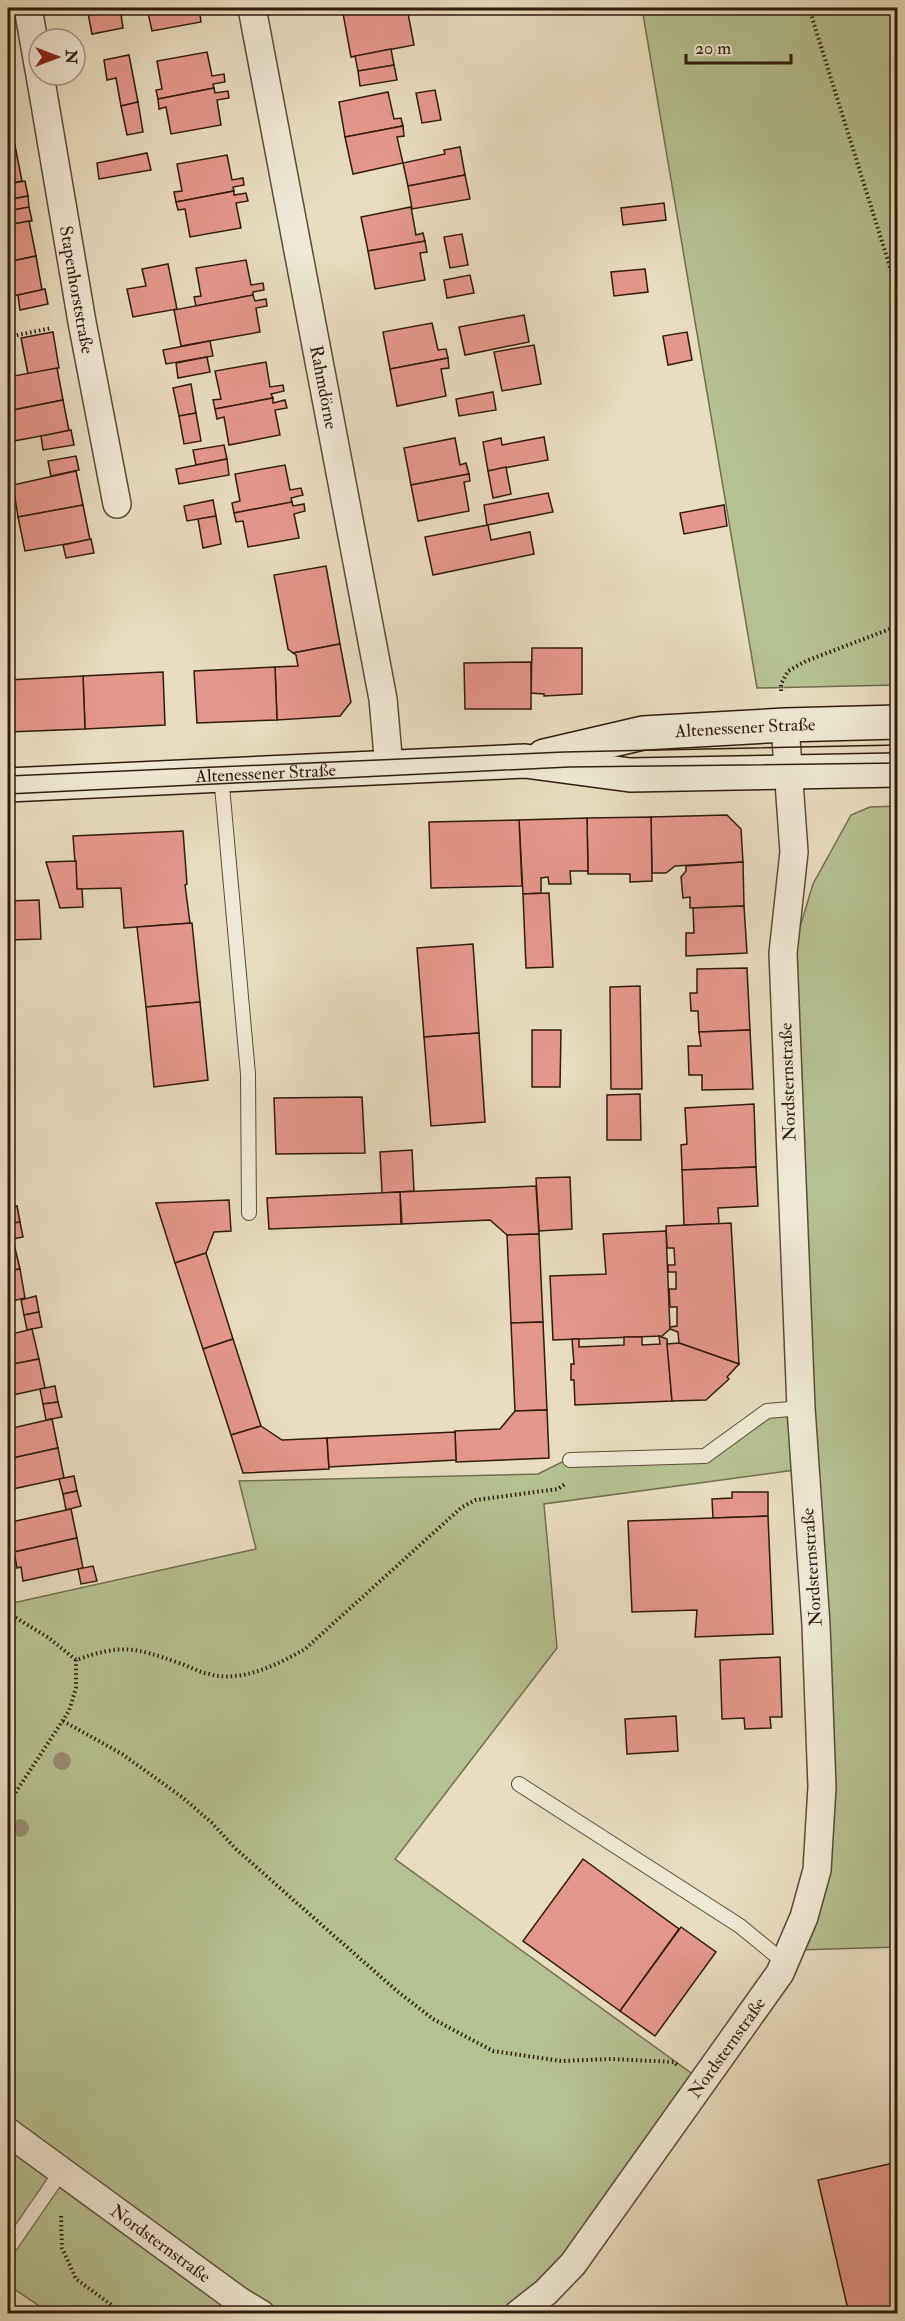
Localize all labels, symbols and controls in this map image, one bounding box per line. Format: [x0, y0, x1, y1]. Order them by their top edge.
north arrow [27, 27, 87, 87]
scale bar [686, 27, 791, 65]
text: 20 m [695, 37, 731, 60]
text: N [61, 49, 81, 65]
street label: Stapenhorststraße [54, 224, 99, 356]
street label: Rahmdörne [305, 343, 343, 431]
street label: Altenessener Straße [673, 713, 816, 743]
street label: Altenessener Straße [194, 758, 337, 788]
street label: Nordsternstraße [774, 1022, 802, 1142]
street label: Nordsternstraße [796, 1507, 828, 1627]
street label: Nordsternstraße [683, 1992, 771, 2103]
street label: Nordsternstraße [106, 2199, 216, 2288]

